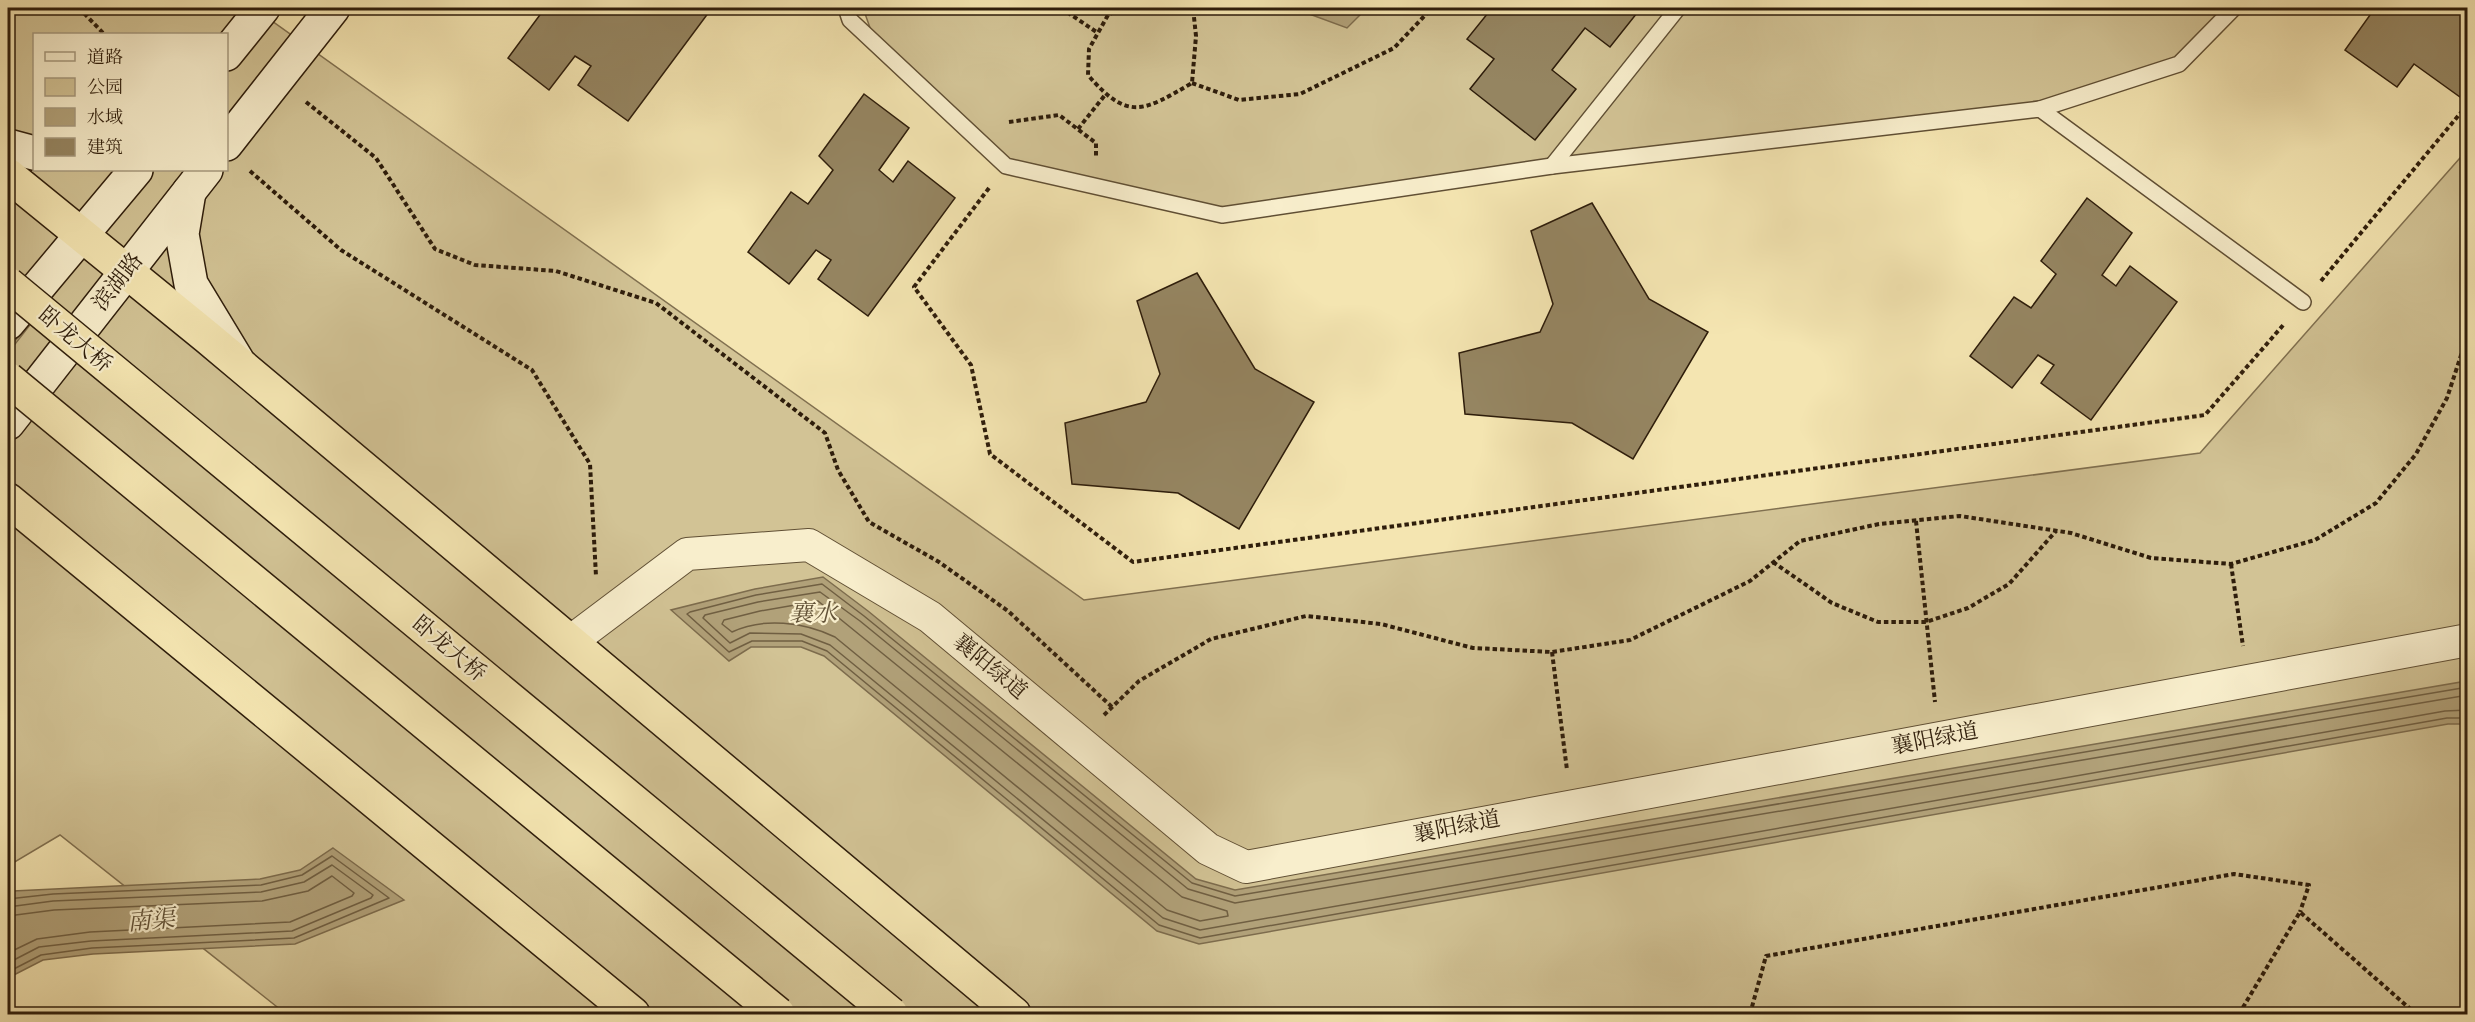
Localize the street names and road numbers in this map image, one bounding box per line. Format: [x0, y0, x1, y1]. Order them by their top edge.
street label: 滨湖路 [87, 248, 149, 316]
street label: 卧龙大桥 [33, 301, 117, 379]
street label: 卧龙大桥 [407, 610, 491, 688]
street label: 襄阳绿道 [948, 628, 1032, 706]
street label: 襄阳绿道 [1889, 717, 1981, 761]
street label: 襄阳绿道 [1411, 805, 1503, 849]

